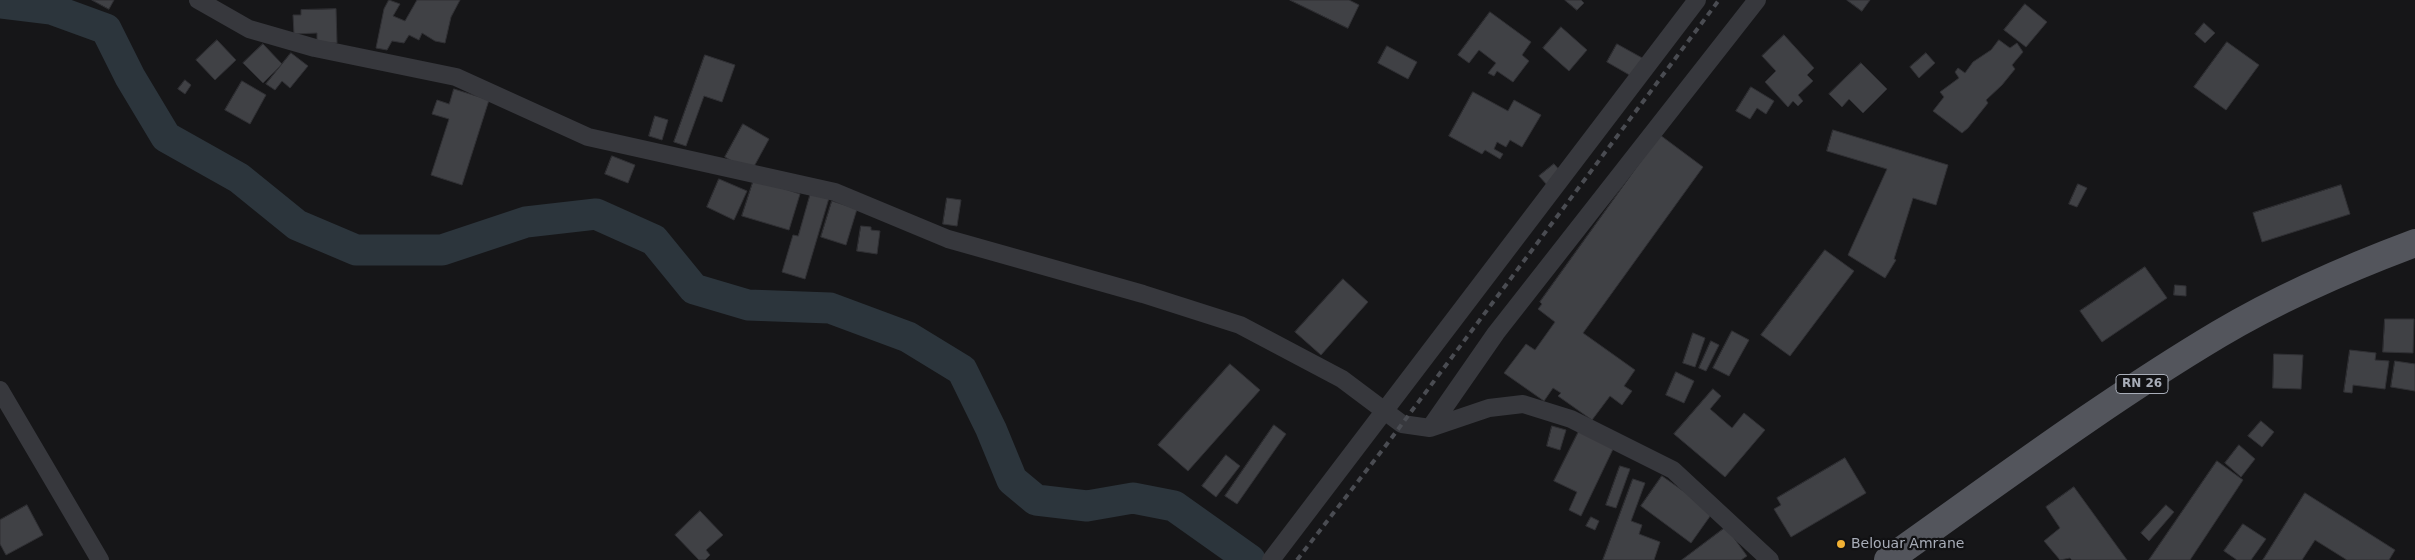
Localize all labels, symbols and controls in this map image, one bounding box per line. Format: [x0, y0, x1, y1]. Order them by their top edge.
road number: RN 26 [2116, 374, 2168, 394]
place label: Belouar Amrane [1851, 536, 1964, 552]
marker: Belouar Amrane [1835, 538, 1847, 550]

